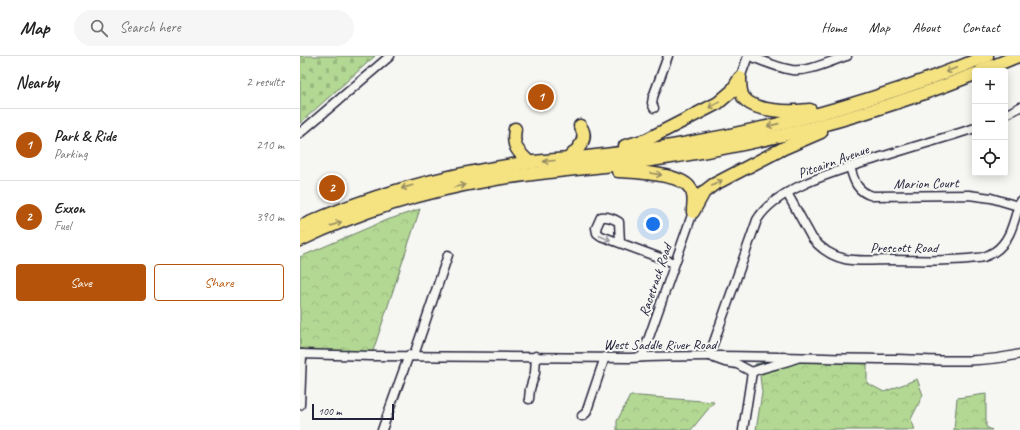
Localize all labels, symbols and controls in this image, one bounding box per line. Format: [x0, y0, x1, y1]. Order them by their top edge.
search box [74, 10, 354, 46]
text: Map [20, 16, 50, 40]
icon: search [88, 17, 110, 39]
text: Search here [120, 18, 181, 37]
text: Home [821, 19, 847, 36]
text: Map [869, 19, 890, 36]
text: About [912, 19, 940, 36]
text: Contact [962, 19, 1000, 36]
one-way arrow [945, 67, 957, 75]
map controls [972, 68, 1008, 176]
button: + [972, 68, 1008, 104]
text: Nearby [16, 72, 59, 93]
text: 2 results [246, 74, 284, 90]
pin: 1 [528, 82, 554, 112]
one-way arrow [708, 102, 720, 109]
button: − [972, 104, 1008, 140]
one-way arrow [767, 122, 780, 130]
text: Park & Ride [54, 127, 116, 146]
text: 1 [26, 137, 32, 153]
text: 210 m [256, 137, 284, 153]
street label: Pitcairn Avenue [795, 140, 872, 182]
button: locate [972, 140, 1008, 176]
text: Parking [54, 146, 88, 162]
one-way arrow [543, 157, 556, 164]
one-way arrow [649, 171, 662, 179]
pin: 2 [319, 173, 345, 203]
street label: Marion Court [893, 174, 960, 193]
one-way arrow [711, 178, 723, 186]
one-way arrow [453, 181, 466, 189]
one-way arrow [401, 184, 414, 191]
text: Exxon [54, 199, 85, 218]
text: 2 [26, 209, 32, 225]
text: 390 m [256, 209, 284, 225]
your location [643, 214, 663, 234]
text: Fuel [54, 218, 71, 234]
one-way arrow [329, 220, 341, 228]
one-way arrow [599, 234, 611, 242]
street label: Racetrack Road [635, 239, 677, 319]
street label: Prescott Road [870, 239, 940, 256]
button: Save [16, 264, 146, 301]
button: Share [154, 264, 284, 301]
street label: West Saddle River Road [604, 336, 719, 353]
scale bar [312, 402, 394, 421]
text: 100 m [318, 404, 342, 418]

